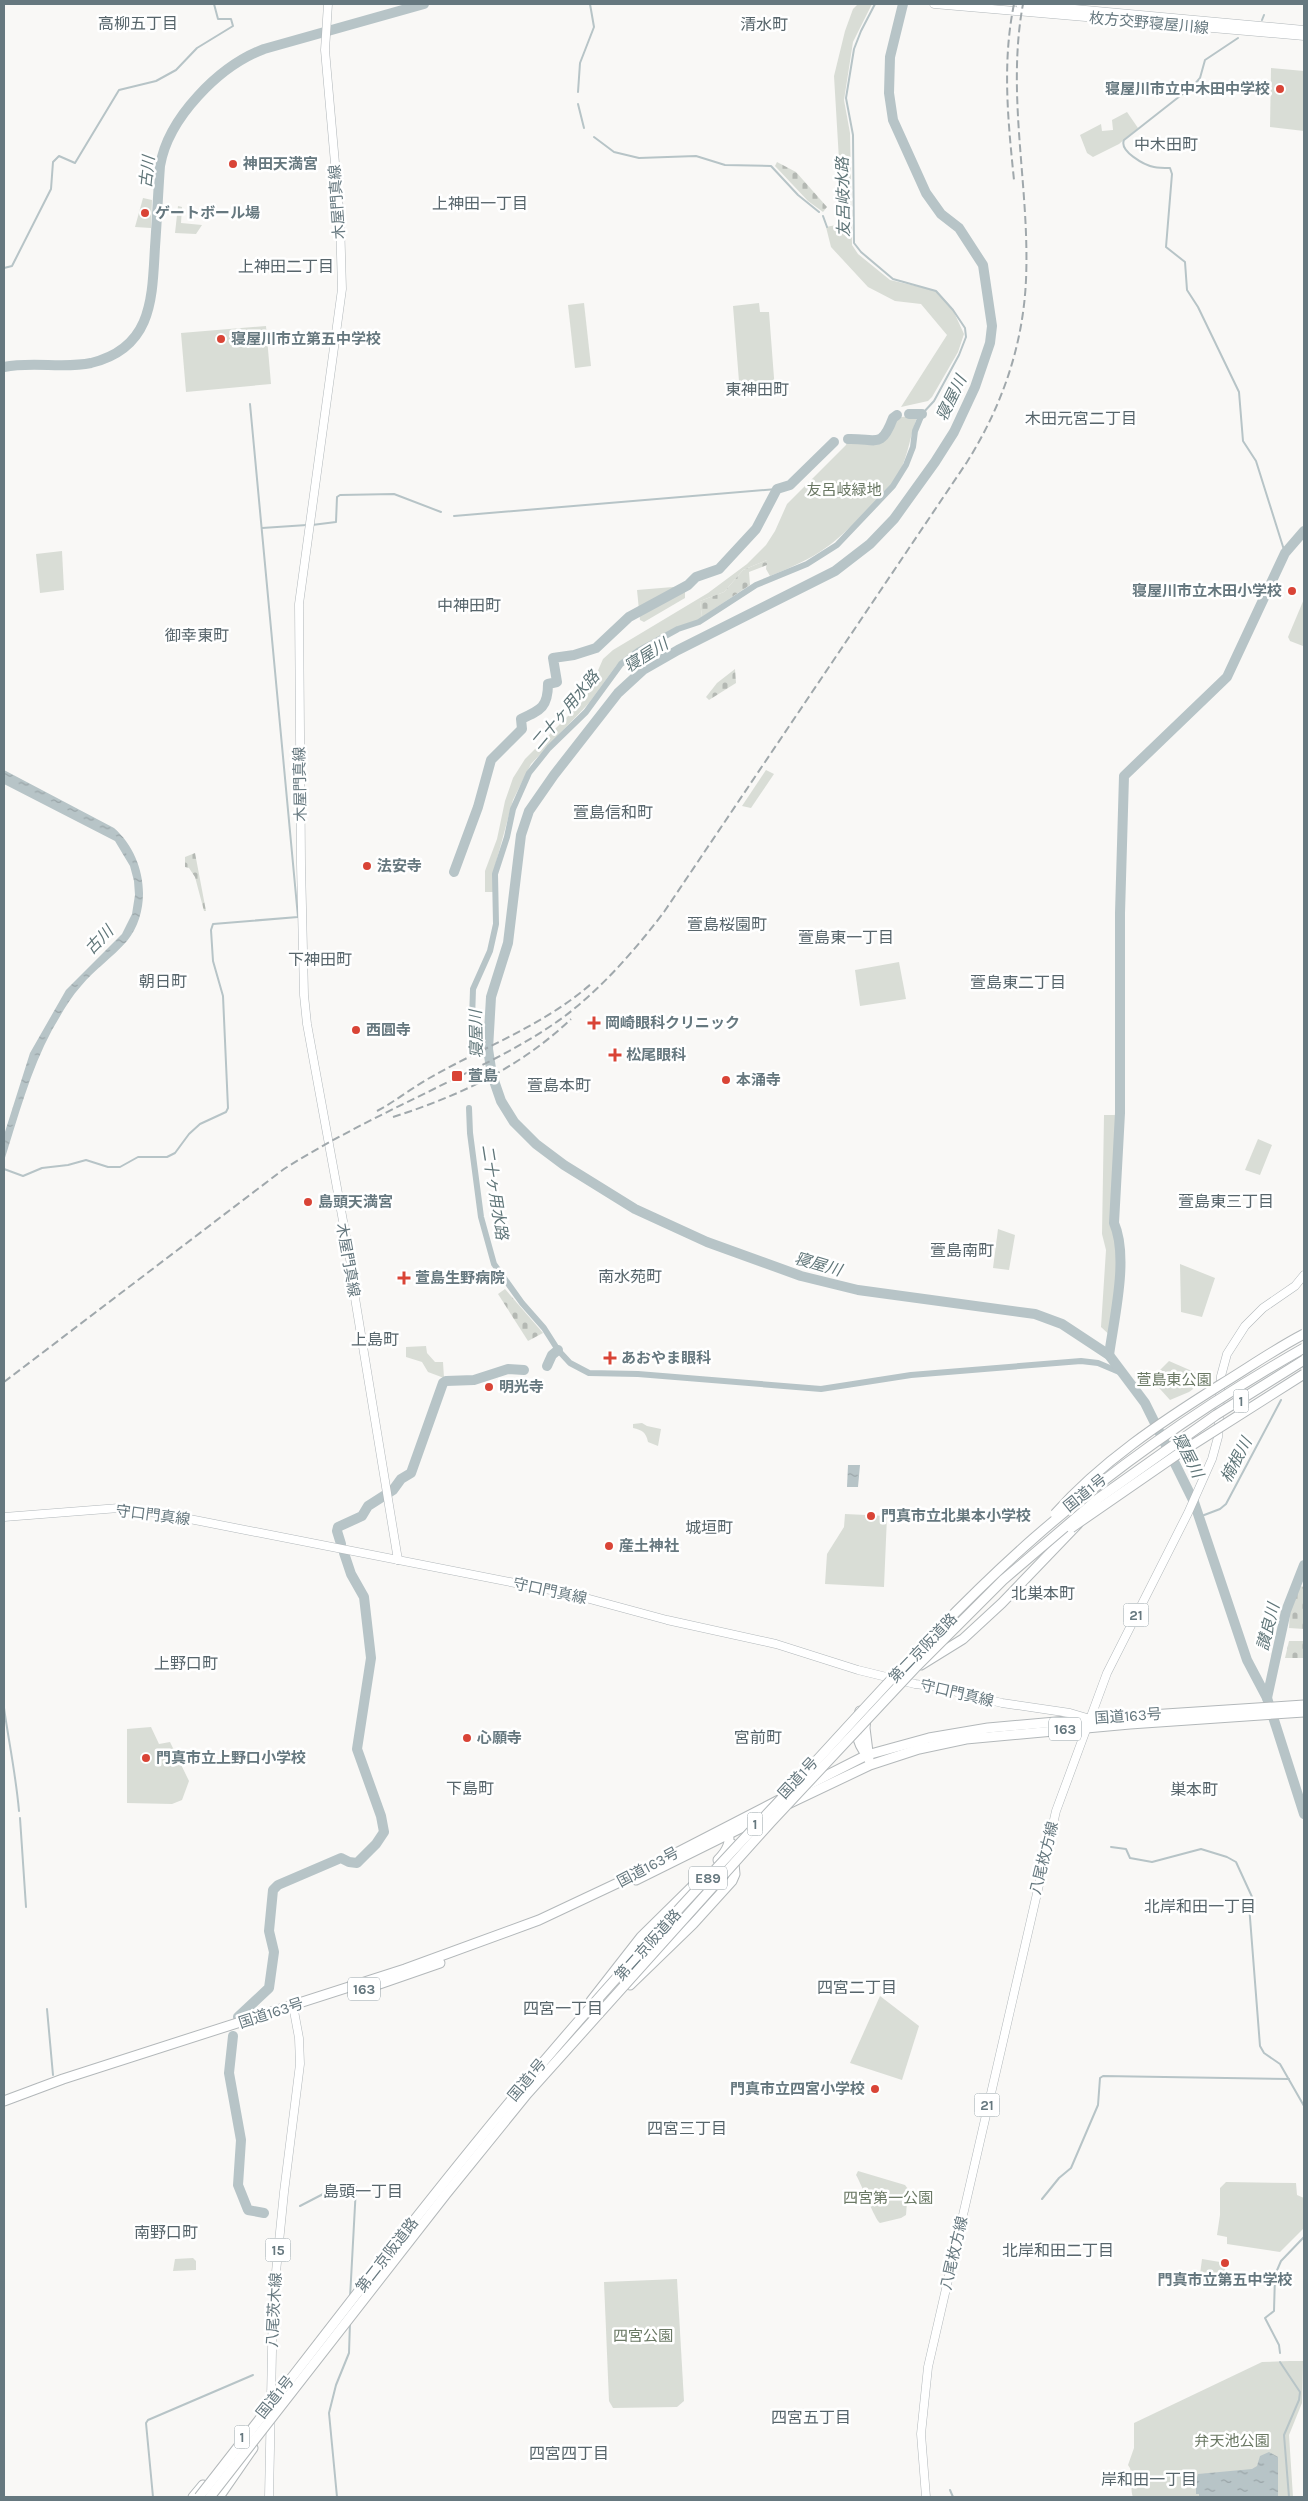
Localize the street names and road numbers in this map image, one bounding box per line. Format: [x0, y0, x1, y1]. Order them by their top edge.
street label: 枚方交野寝屋川線 [1088, 9, 1210, 37]
street label: 木屋門真線 [325, 164, 349, 240]
street label: 木屋門真線 [290, 746, 310, 822]
street label: 木屋門真線 [333, 1221, 363, 1299]
road number: 1 [1234, 1390, 1248, 1412]
street label: 国道1号 [1060, 1470, 1110, 1516]
street label: 守口門真線 [115, 1501, 191, 1529]
street label: 守口門真線 [511, 1574, 589, 1608]
road number: 21 [1124, 1604, 1148, 1626]
street label: 第二京阪道路 [885, 1609, 961, 1687]
street label: 守口門真線 [918, 1676, 996, 1710]
street label: 国道163号 [1094, 1705, 1162, 1727]
road number: 163 [1049, 1718, 1081, 1740]
street label: 国道1号 [774, 1754, 822, 1802]
road number: 1 [748, 1812, 762, 1836]
street label: 八尾枚方線 [1026, 1819, 1062, 1897]
street label: 国道163号 [614, 1843, 682, 1891]
road number: E89 [689, 1866, 727, 1890]
street label: 第二京阪道路 [611, 1906, 685, 1984]
road number: 163 [348, 1978, 380, 2000]
street label: 国道163号 [236, 1994, 306, 2032]
street label: 国道1号 [504, 2055, 550, 2105]
road number: 21 [974, 2094, 1000, 2116]
street label: 第二京阪道路 [352, 2214, 422, 2296]
street label: 八尾枚方線 [937, 2214, 971, 2292]
road number: 15 [266, 2238, 290, 2262]
street label: 八尾茨木線 [263, 2272, 285, 2348]
street label: 国道1号 [252, 2372, 298, 2422]
road number: 1 [234, 2426, 250, 2448]

